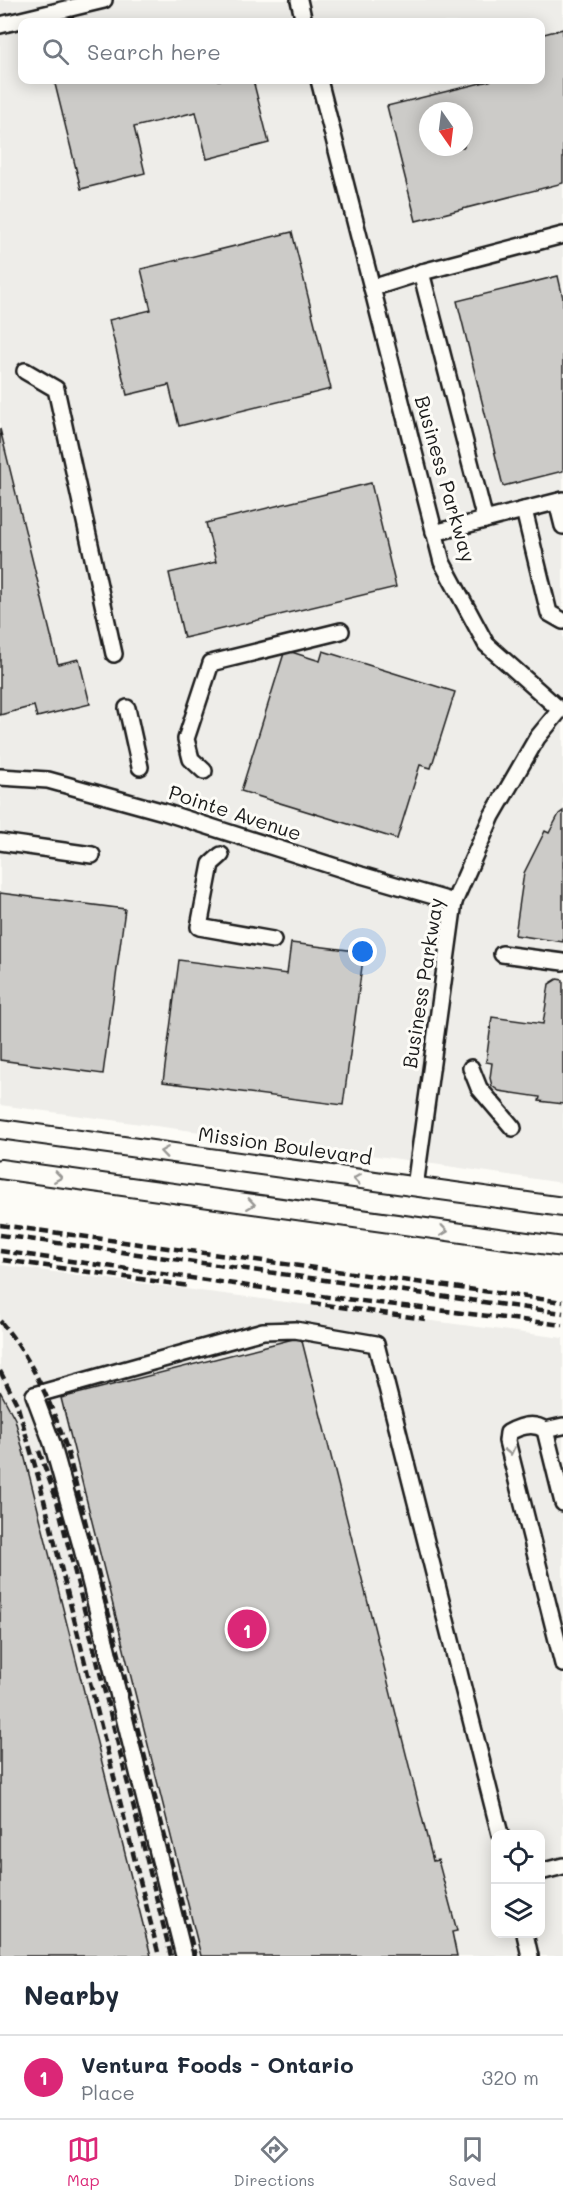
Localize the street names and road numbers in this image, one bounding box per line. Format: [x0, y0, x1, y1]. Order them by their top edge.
street label: Business Parkway [410, 392, 482, 565]
street label: Pointe Avenue [166, 778, 305, 846]
street label: Business Parkway [396, 896, 448, 1070]
street label: Mission Boulevard [197, 1120, 374, 1170]

